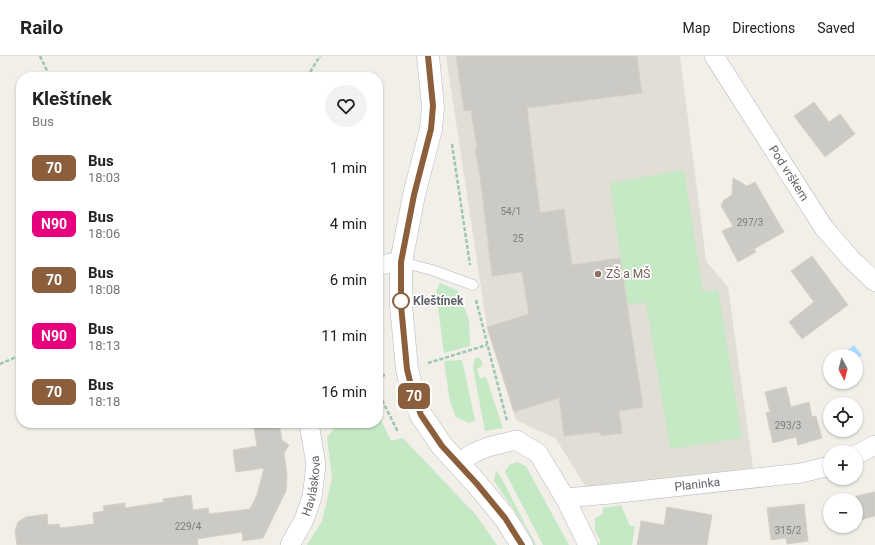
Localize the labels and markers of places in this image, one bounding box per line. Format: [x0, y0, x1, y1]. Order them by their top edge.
place label: ZŠ a MŠ [606, 266, 650, 281]
marker: ZŠ a MŠ [593, 269, 603, 279]
marker: Kleštínek [392, 292, 410, 310]
place label: Kleštínek [413, 294, 464, 308]

